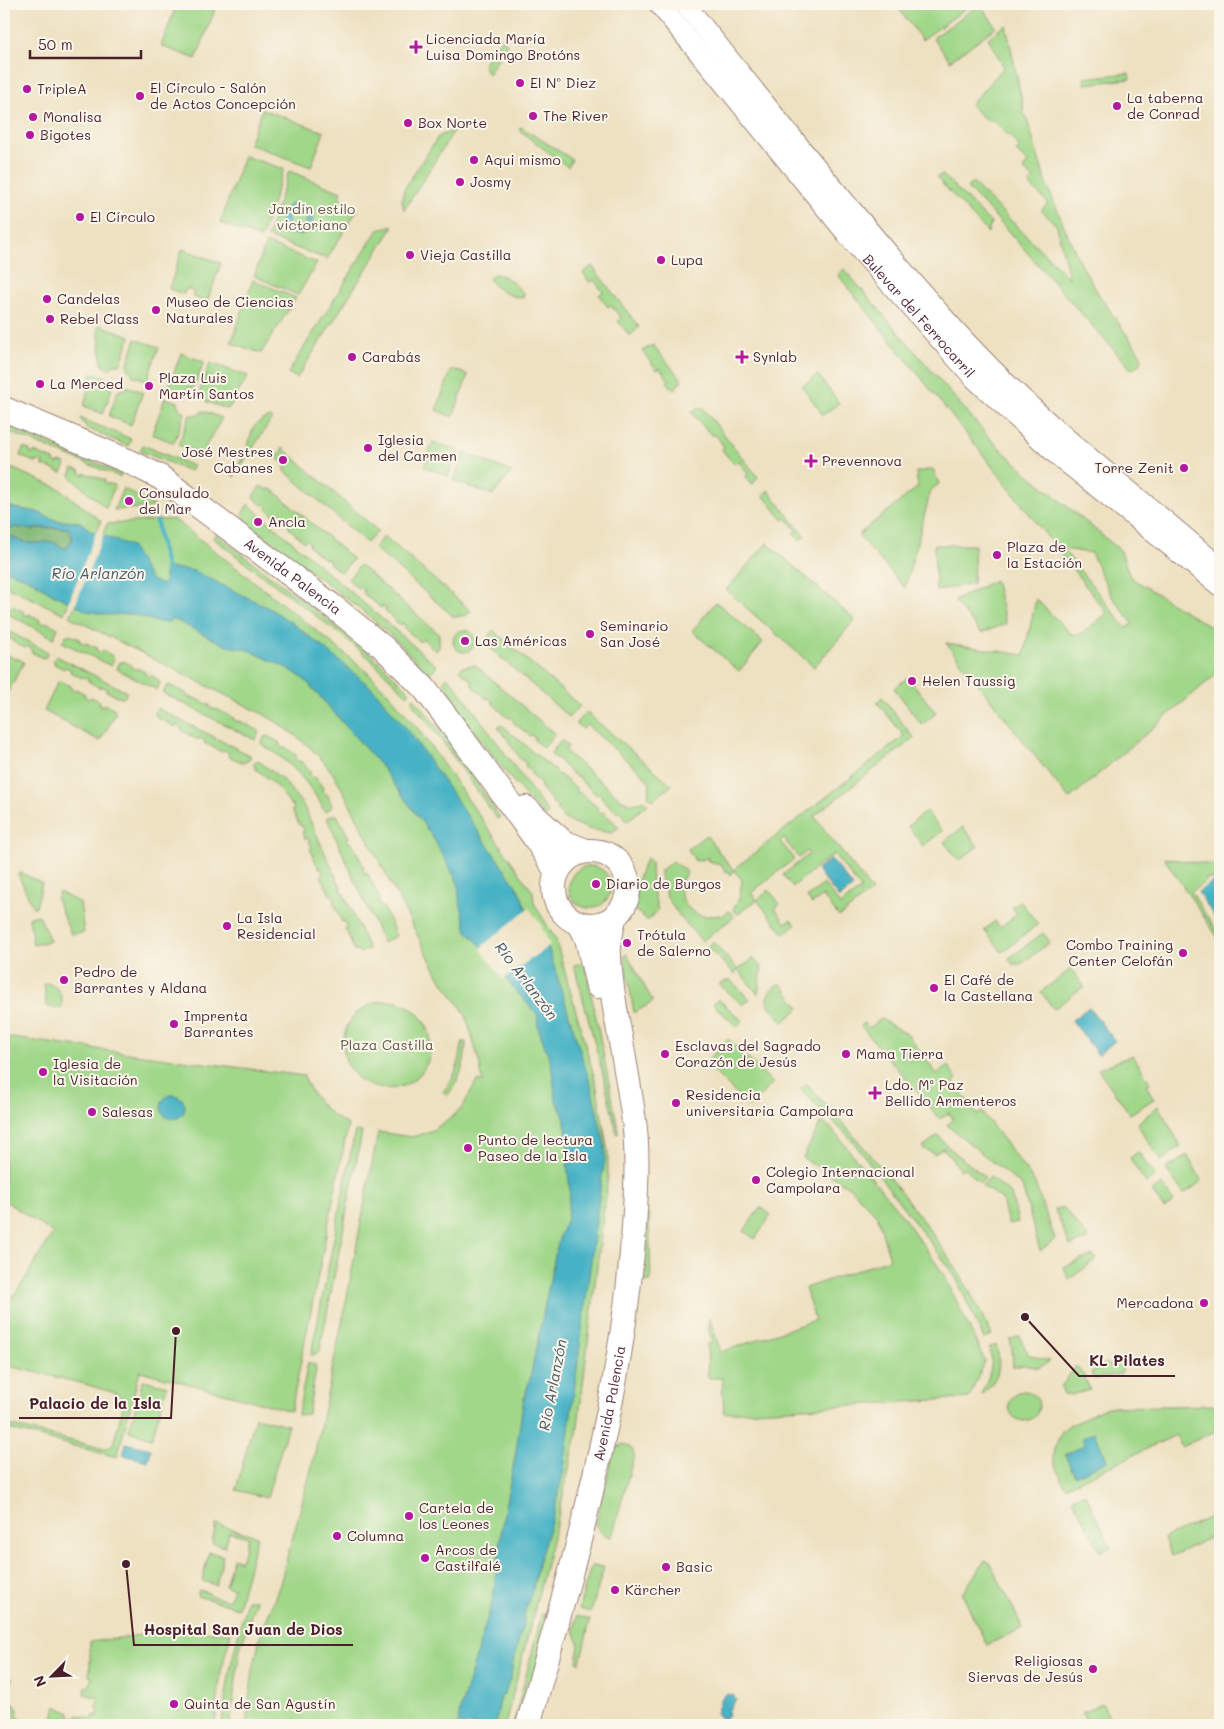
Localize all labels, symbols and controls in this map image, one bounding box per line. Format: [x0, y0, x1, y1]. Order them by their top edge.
scale bar [30, 28, 141, 60]
place label: Licenciada María Luisa Domingo Brotóns [426, 29, 580, 64]
text: 50 m [38, 34, 73, 54]
marker: Licenciada María Luisa Domingo Brotóns [410, 41, 422, 53]
place label: El Nº Diez [530, 73, 596, 92]
marker: El Nº Diez [514, 77, 526, 89]
place label: El Círculo - Salón de Actos Concepción [150, 78, 296, 113]
place label: TripleA [37, 79, 87, 98]
marker: TripleA [21, 83, 33, 95]
place label: La taberna de Conrad [1127, 88, 1204, 123]
marker: El Círculo - Salón de Actos Concepción [134, 90, 146, 102]
marker: La taberna de Conrad [1111, 100, 1123, 112]
place label: The River [543, 106, 608, 125]
place label: Monalisa [43, 107, 102, 126]
marker: The River [527, 110, 539, 122]
marker: Monalisa [27, 111, 39, 123]
place label: Box Norte [418, 113, 487, 132]
marker: Box Norte [402, 117, 414, 129]
place label: Bigotes [40, 125, 91, 144]
marker: Bigotes [24, 129, 36, 141]
place label: Aqui mismo [484, 150, 561, 169]
marker: Aqui mismo [468, 154, 480, 166]
place label: Josmy [470, 172, 511, 191]
marker: Josmy [454, 176, 466, 188]
park label: Jardín estilo victoriano [269, 199, 355, 234]
place label: El Círculo [90, 207, 155, 226]
marker: El Círculo [74, 211, 86, 223]
place label: Vieja Castilla [420, 245, 512, 264]
marker: Vieja Castilla [404, 249, 416, 261]
place label: Lupa [671, 250, 703, 269]
street label: Bulevar del Ferrocarril [859, 250, 979, 381]
marker: Lupa [655, 254, 667, 266]
place label: Candelas [57, 289, 120, 308]
place label: Museo de Ciencias Naturales [166, 292, 294, 327]
marker: Candelas [41, 293, 53, 305]
marker: Museo de Ciencias Naturales [150, 304, 162, 316]
place label: Rebel Class [60, 309, 139, 328]
marker: Rebel Class [44, 313, 56, 325]
place label: Carabás [362, 347, 421, 366]
place label: Synlab [753, 347, 797, 366]
marker: Synlab [735, 350, 749, 364]
marker: Carabás [346, 351, 358, 363]
place label: Plaza Luis Martín Santos [159, 368, 254, 403]
place label: La Merced [50, 374, 123, 393]
marker: La Merced [34, 378, 46, 390]
marker: Plaza Luis Martín Santos [143, 380, 155, 392]
place label: Iglesia del Carmen [378, 430, 457, 465]
place label: José Mestres Cabanes [182, 442, 273, 477]
marker: Iglesia del Carmen [362, 442, 374, 454]
place label: Prevennova [822, 451, 902, 470]
marker: José Mestres Cabanes [277, 454, 289, 466]
marker: Prevennova [804, 454, 818, 468]
place label: Torre Zenit [1094, 458, 1174, 477]
marker: Torre Zenit [1178, 462, 1190, 474]
place label: Consulado del Mar [139, 483, 209, 518]
marker: Consulado del Mar [123, 495, 135, 507]
place label: Ancla [268, 512, 306, 531]
marker: Ancla [252, 516, 264, 528]
street label: Avenida Palencia [240, 533, 346, 619]
place label: Plaza de la Estación [1007, 537, 1082, 572]
marker: Plaza de la Estación [991, 549, 1003, 561]
water label: Río Arlanzón [52, 563, 144, 583]
place label: Seminario San José [600, 616, 668, 651]
marker: Seminario San José [584, 628, 596, 640]
place label: Las Américas [475, 631, 567, 650]
marker: Las Américas [459, 635, 471, 647]
place label: Helen Taussig [922, 671, 1015, 690]
marker: Helen Taussig [906, 675, 918, 687]
place label: Diario de Burgos [606, 874, 721, 893]
marker: Diario de Burgos [590, 878, 602, 890]
place label: La Isla Residencial [237, 908, 316, 943]
marker: La Isla Residencial [221, 920, 233, 932]
place label: Trótula de Salerno [637, 925, 711, 960]
place label: Combo Training Center Celofán [1066, 935, 1173, 970]
water label: Río Arlanzón [491, 937, 563, 1024]
marker: Trótula de Salerno [621, 937, 633, 949]
marker: Combo Training Center Celofán [1177, 947, 1189, 959]
place label: Pedro de Barrantes y Aldana [74, 962, 207, 997]
place label: El Café de la Castellana [944, 970, 1033, 1005]
marker: Pedro de Barrantes y Aldana [58, 974, 70, 986]
marker: El Café de la Castellana [928, 982, 940, 994]
place label: Imprenta Barrantes [184, 1006, 254, 1041]
marker: Imprenta Barrantes [168, 1018, 180, 1030]
park label: Plaza Castilla [340, 1035, 434, 1054]
place label: Esclavas del Sagrado Corazón de Jesús [675, 1036, 821, 1071]
place label: Mama Tierra [856, 1044, 944, 1063]
marker: Esclavas del Sagrado Corazón de Jesús [659, 1048, 671, 1060]
marker: Mama Tierra [840, 1048, 852, 1060]
place label: Iglesia de la Visitación [53, 1054, 138, 1089]
marker: Iglesia de la Visitación [37, 1066, 49, 1078]
place label: Ldo. Mª Paz Bellido Armenteros [885, 1075, 1017, 1110]
place label: Residencia universitaria Campolara [686, 1085, 854, 1120]
marker: Ldo. Mª Paz Bellido Armenteros [869, 1087, 881, 1099]
marker: Residencia universitaria Campolara [670, 1097, 682, 1109]
place label: Salesas [102, 1102, 153, 1121]
marker: Salesas [86, 1106, 98, 1118]
place label: Punto de lectura Paseo de la Isla [478, 1130, 593, 1165]
marker: Punto de lectura Paseo de la Isla [462, 1142, 474, 1154]
place label: Colegio Internacional Campolara [766, 1162, 915, 1197]
marker: Colegio Internacional Campolara [750, 1174, 762, 1186]
place label: Mercadona [1117, 1293, 1194, 1312]
marker: Mercadona [1198, 1297, 1210, 1309]
water label: Río Arlanzón [533, 1337, 571, 1432]
street label: Avenida Palencia [588, 1344, 629, 1463]
callout: KL Pilates [1079, 1346, 1175, 1376]
text: KL Pilates [1089, 1350, 1165, 1370]
callout: Palacio de la Isla [19, 1388, 171, 1418]
text: Palacio de la Isla [29, 1393, 161, 1413]
place label: Cartela de los Leones [419, 1498, 494, 1533]
marker: Cartela de los Leones [403, 1510, 415, 1522]
place label: Columna [347, 1526, 404, 1545]
marker: Columna [331, 1530, 343, 1542]
place label: Arcos de Castilfalé [435, 1540, 501, 1575]
marker: Arcos de Castilfalé [419, 1552, 431, 1564]
place label: Basic [676, 1557, 713, 1576]
marker: Basic [660, 1561, 672, 1573]
place label: Kärcher [625, 1580, 681, 1599]
marker: Kärcher [609, 1584, 621, 1596]
callout: Hospital San Juan de Dios [134, 1615, 353, 1645]
text: Hospital San Juan de Dios [143, 1619, 343, 1639]
place label: Religiosas Siervas de Jesús [968, 1651, 1083, 1686]
north arrow [28, 1652, 78, 1702]
marker: Religiosas Siervas de Jesús [1087, 1663, 1099, 1675]
text: N [29, 1673, 51, 1690]
place label: Quinta de San Agustín [184, 1694, 335, 1713]
marker: Quinta de San Agustín [168, 1698, 180, 1710]

